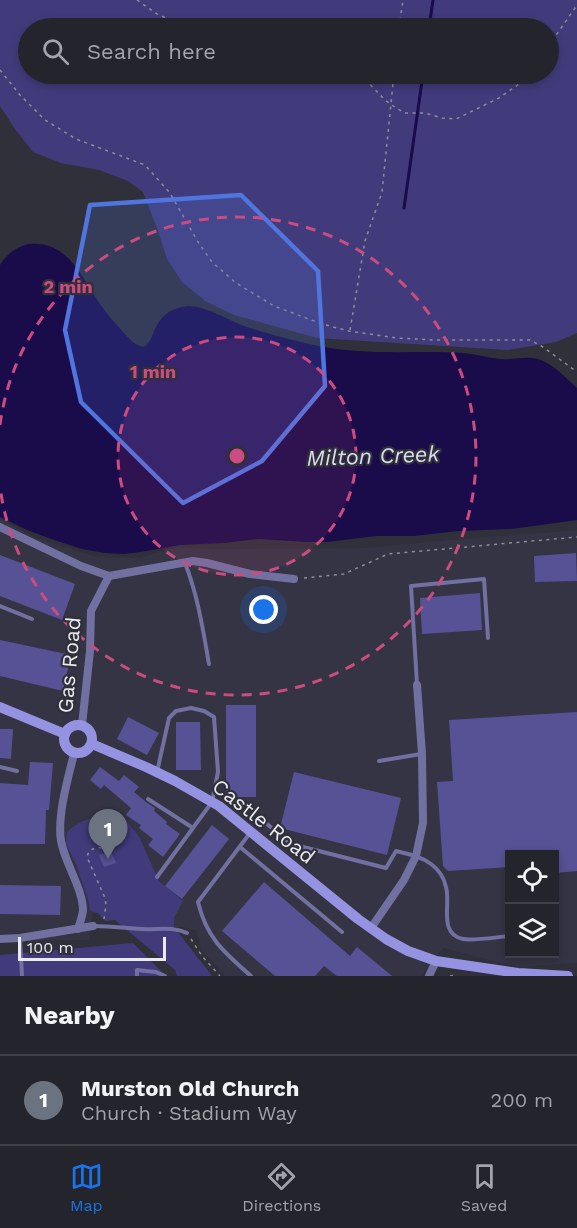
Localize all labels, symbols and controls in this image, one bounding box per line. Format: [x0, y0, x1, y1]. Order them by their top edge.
search box [18, 18, 559, 84]
icon: search [39, 35, 72, 68]
text: Search here [87, 39, 216, 64]
text: 2 min [43, 276, 93, 297]
text: 1 min [130, 361, 176, 382]
water label: Milton Creek [306, 441, 441, 471]
centre of rings [227, 446, 247, 466]
your location [249, 595, 278, 624]
street label: Gas Road [52, 616, 86, 714]
street label: Castle Road [208, 773, 320, 869]
pin: 1 [88, 810, 128, 859]
map controls [505, 850, 559, 958]
button: locate [505, 850, 559, 904]
button: layers [505, 904, 559, 958]
scale bar [18, 934, 166, 962]
text: 100 m [27, 938, 74, 957]
text: Nearby [24, 1000, 115, 1030]
text: Murston Old Church [81, 1076, 299, 1101]
text: 1 [39, 1088, 48, 1112]
text: 200 m [491, 1088, 553, 1112]
text: Church · Stadium Way [81, 1101, 297, 1125]
tab: Map [70, 1160, 103, 1215]
tab: Directions [242, 1160, 321, 1215]
tab: Saved [461, 1160, 507, 1215]

